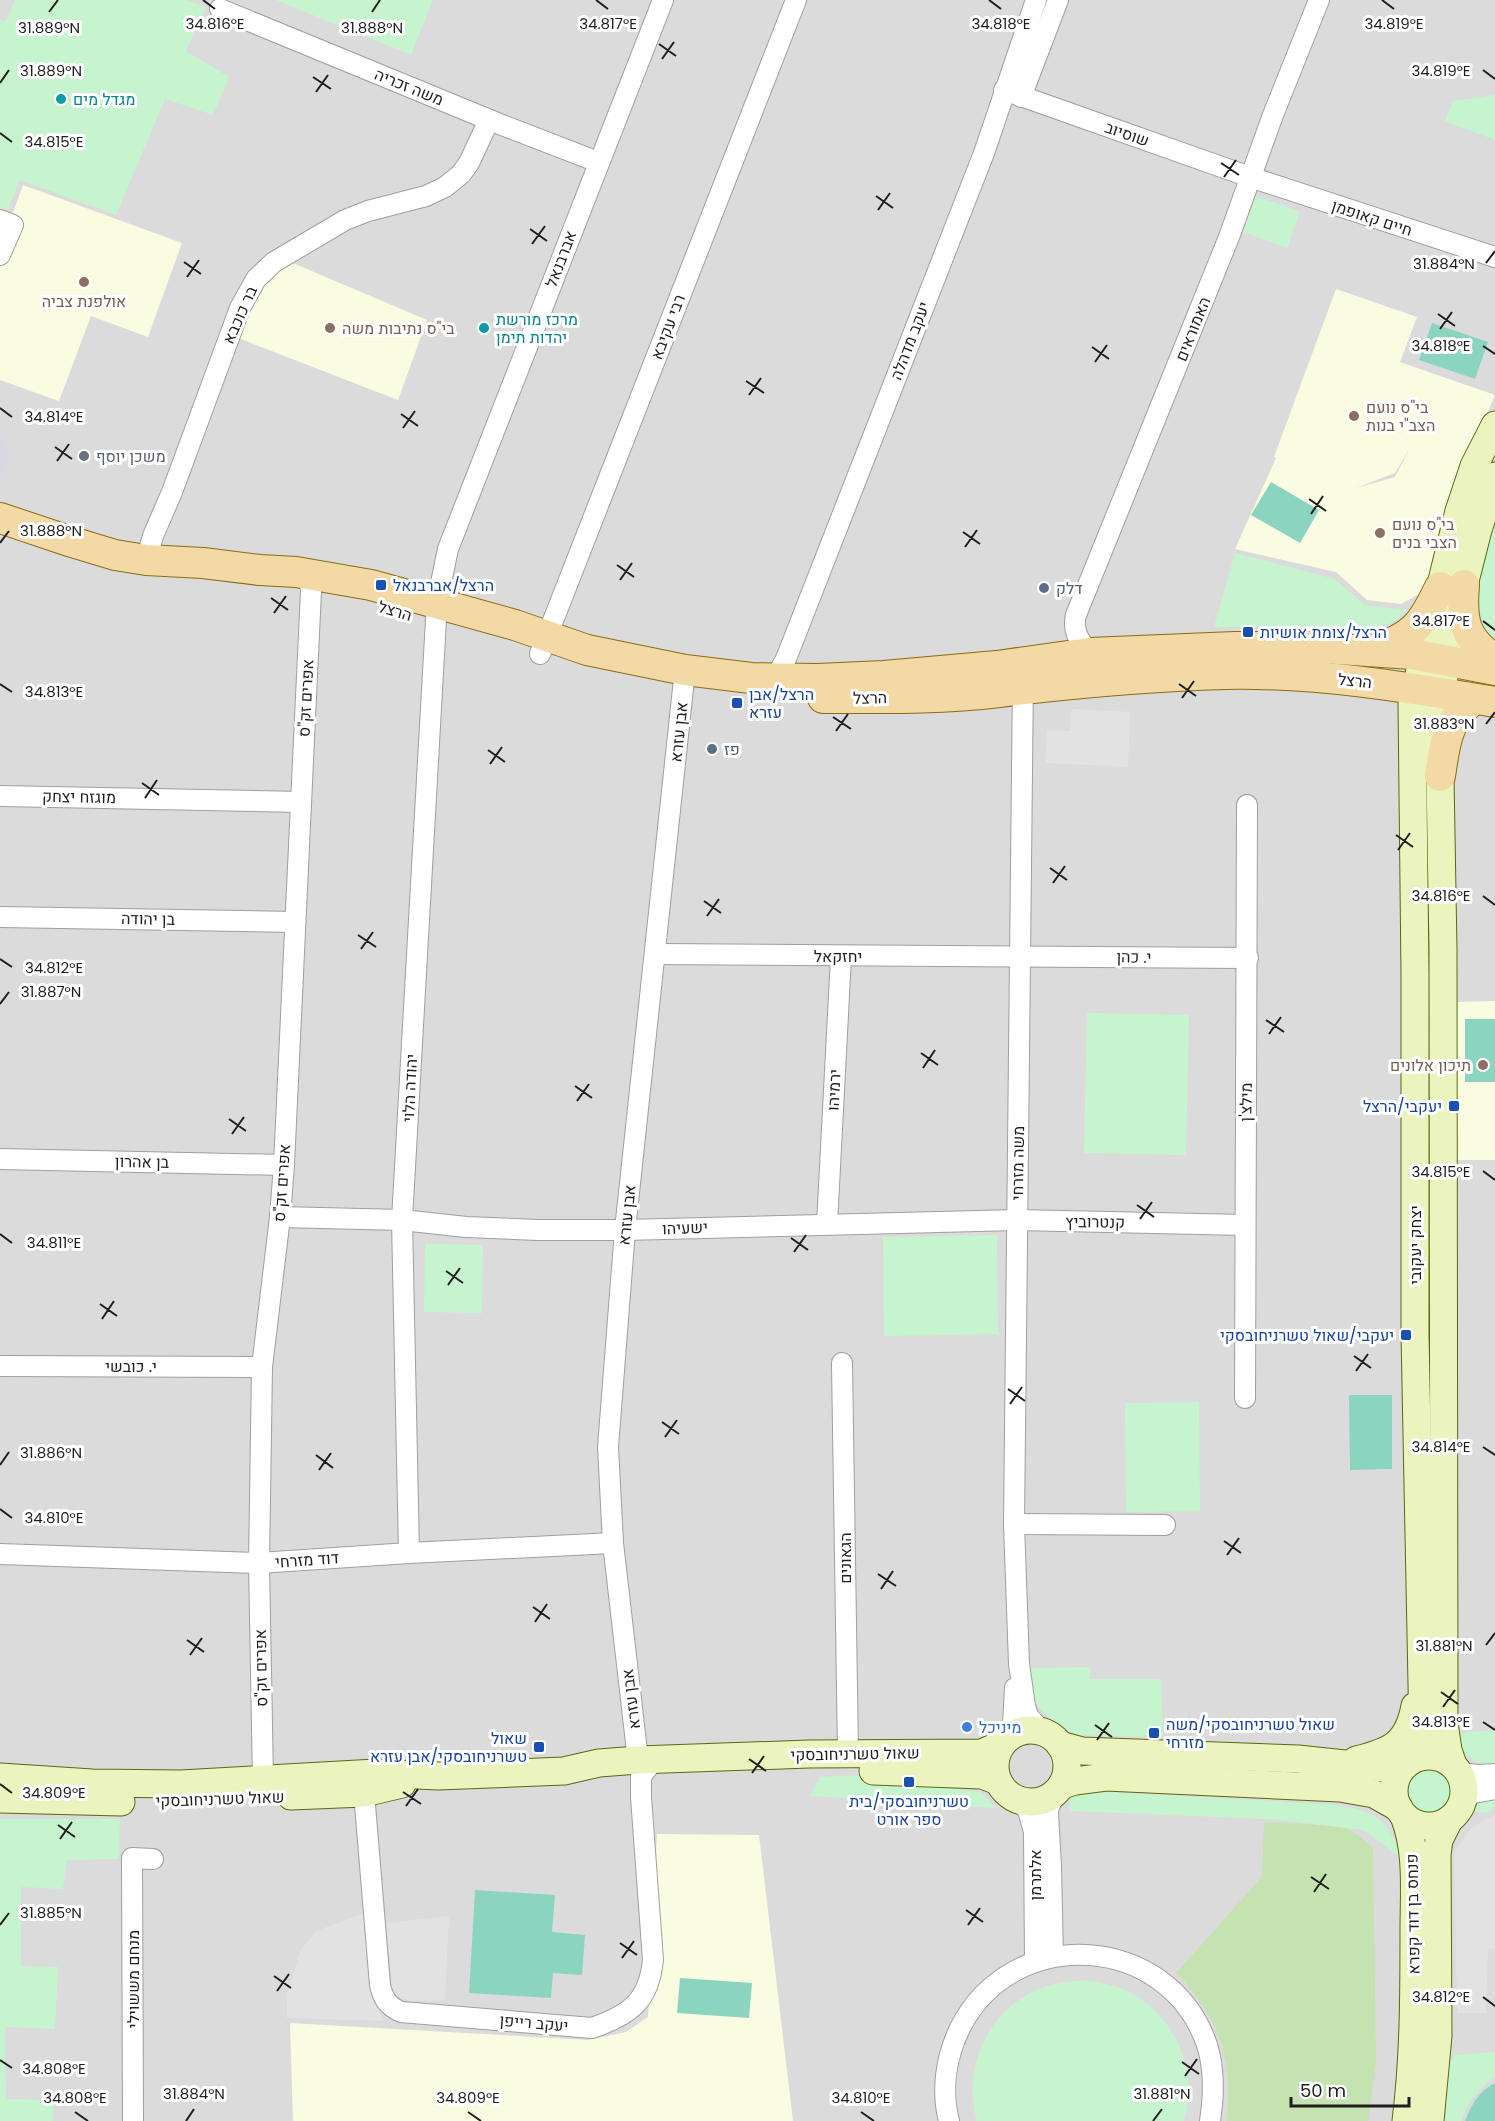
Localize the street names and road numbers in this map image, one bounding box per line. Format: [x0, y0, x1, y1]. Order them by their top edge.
street label: משה זכריה [371, 63, 447, 111]
street label: שוסיוב [1102, 116, 1152, 152]
street label: חיים קאופמן [1329, 194, 1415, 242]
street label: אברבנאל [540, 227, 582, 291]
street label: בר כוכבא [217, 282, 263, 348]
street label: רבי עקיבא [645, 291, 691, 363]
street label: האמוראים [1170, 293, 1216, 365]
street label: יעקב מדהלה [885, 298, 935, 384]
street label: הרצל [375, 595, 415, 627]
street label: אפרים זק"ס [292, 659, 320, 737]
street label: הרצל [1337, 668, 1373, 694]
street label: הרצל [853, 686, 887, 710]
street label: אבן עזרא [664, 701, 694, 763]
street label: מוגזח יצחק [42, 785, 116, 809]
street label: בן יהודה [121, 907, 176, 931]
street label: יחזקאל [814, 945, 862, 968]
street label: י. כהן [1116, 945, 1152, 969]
street label: יהודה הלוי [397, 1053, 423, 1123]
street label: ירמיהו [821, 1069, 847, 1111]
street label: מילצ'ן [1234, 1082, 1258, 1122]
street label: משה מזרחי [1006, 1125, 1030, 1201]
street label: אפרים זק"ס [268, 1143, 296, 1223]
street label: בן אהרון [115, 1150, 170, 1174]
street label: אבן עזרא [612, 1184, 642, 1246]
street label: יצחק יעקובי [1404, 1205, 1427, 1285]
street label: קנטרוביץ [1065, 1210, 1125, 1234]
street label: ישעיהו [662, 1216, 708, 1240]
street label: י. כובשי [105, 1355, 157, 1378]
street label: הגאונים [834, 1532, 857, 1584]
street label: דוד מזרחי [274, 1546, 340, 1574]
street label: אפרים זק"ס [249, 1629, 273, 1707]
street label: אבן עזרא [616, 1668, 646, 1730]
street label: שאול טשרניחובסקי [790, 1741, 920, 1767]
street label: שאול טשרניחובסקי [155, 1785, 285, 1813]
street label: אלתרמן [1024, 1849, 1047, 1901]
street label: פנחס בן דוד קפרא [1400, 1853, 1426, 1975]
street label: מנחם מששוילי [122, 1930, 145, 2028]
street label: יעקב רייפן [499, 2009, 569, 2037]

